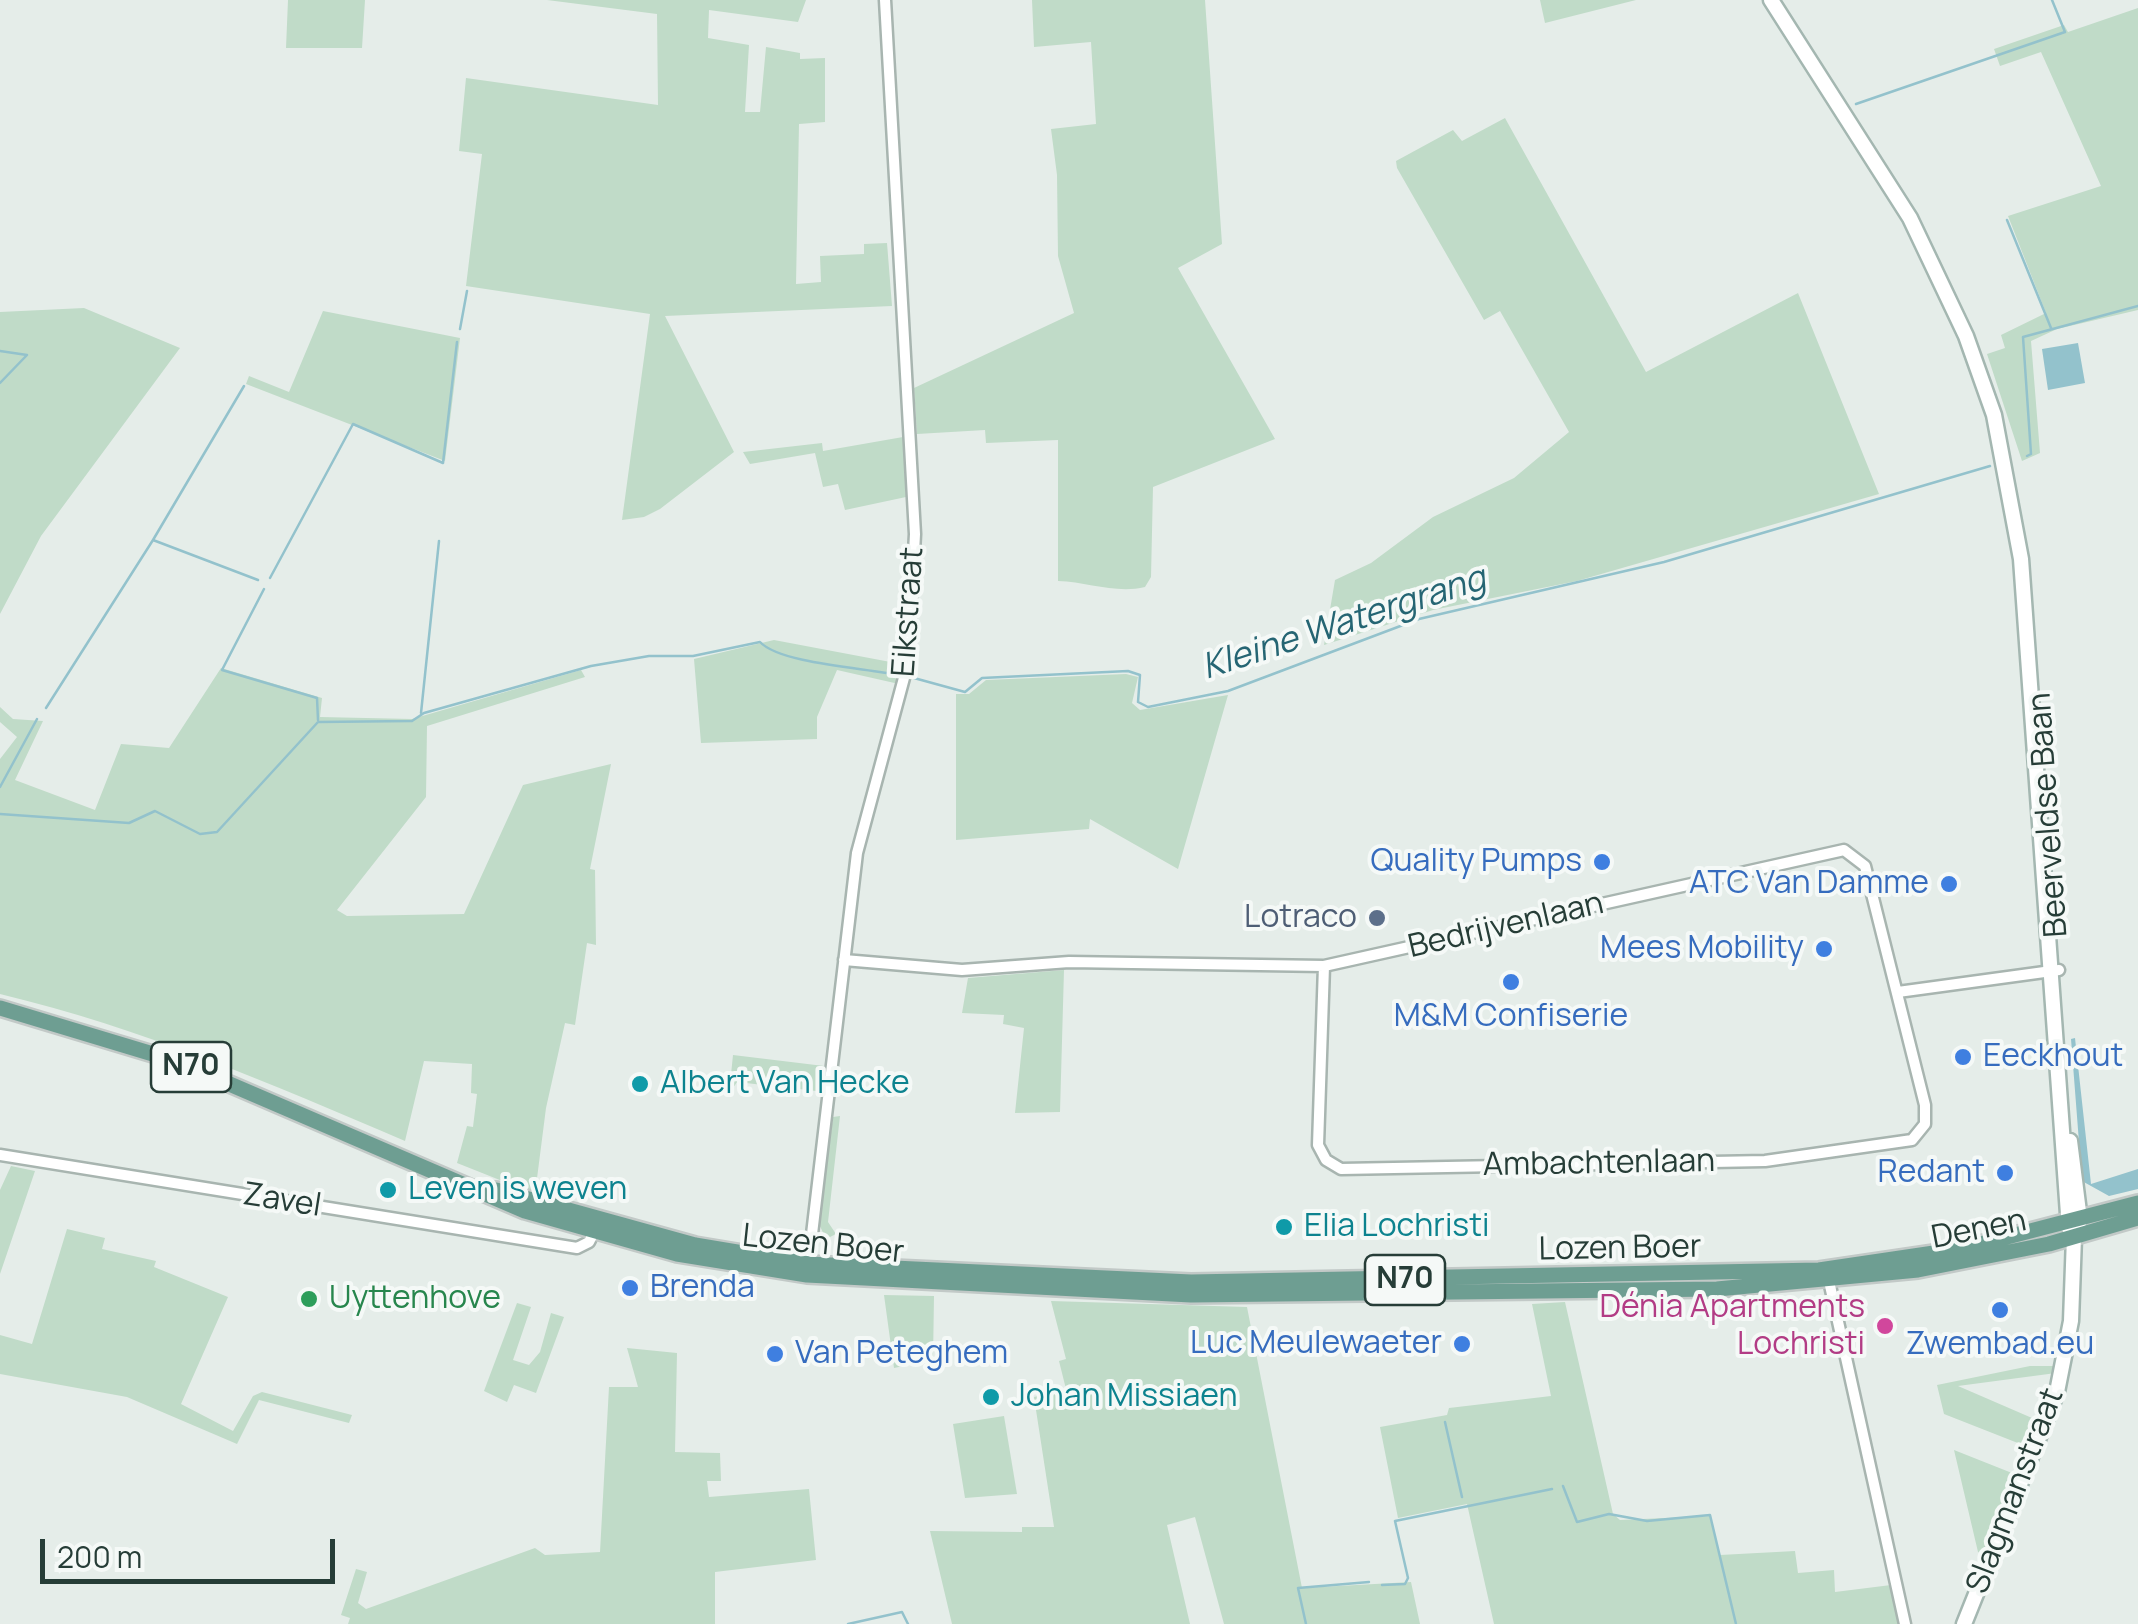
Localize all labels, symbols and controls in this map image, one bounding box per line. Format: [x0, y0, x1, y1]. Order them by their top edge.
street label: Eikstraat [885, 546, 933, 678]
water label: Kleine Watergrang [1197, 558, 1491, 690]
street label: Beerveldse Baan [2021, 691, 2077, 939]
place label: Quality Pumps [1370, 843, 1582, 881]
marker: Quality Pumps [1591, 851, 1613, 873]
place label: ATC Van Damme [1689, 865, 1929, 903]
marker: ATC Van Damme [1938, 873, 1960, 895]
street label: Bedrijvenlaan [1405, 885, 1607, 967]
place label: Lotraco [1244, 899, 1357, 937]
marker: Lotraco [1366, 907, 1388, 929]
place label: Mees Mobility [1600, 930, 1804, 968]
marker: Mees Mobility [1813, 938, 1835, 960]
marker: M&M Confiserie [1500, 971, 1522, 993]
place label: M&M Confiserie [1394, 998, 1628, 1036]
place label: Eeckhout [1983, 1038, 2123, 1076]
road number: N70 [151, 1042, 231, 1092]
marker: Eeckhout [1952, 1046, 1974, 1068]
place label: Albert Van Hecke [660, 1065, 910, 1103]
marker: Albert Van Hecke [629, 1073, 651, 1095]
street label: Ambachtenlaan [1483, 1143, 1715, 1185]
place label: Redant [1878, 1154, 1985, 1192]
marker: Redant [1994, 1162, 2016, 1184]
place label: Leven is weven [408, 1171, 627, 1209]
street label: Zavel [240, 1176, 324, 1226]
marker: Leven is weven [377, 1179, 399, 1201]
street label: Denen [1928, 1202, 2030, 1258]
place label: Elia Lochristi [1304, 1208, 1489, 1246]
marker: Elia Lochristi [1273, 1216, 1295, 1238]
street label: Lozen Boer [740, 1217, 906, 1273]
street label: Lozen Boer [1538, 1228, 1702, 1270]
road number: N70 [1365, 1255, 1445, 1305]
place label: Brenda [650, 1269, 755, 1307]
marker: Brenda [619, 1277, 641, 1299]
place label: Uyttenhove [329, 1280, 501, 1318]
marker: Uyttenhove [298, 1288, 320, 1310]
place label: Dénia Apartments Lochristi [1599, 1289, 1865, 1364]
marker: Zwembad.eu [1989, 1299, 2011, 1321]
marker: Dénia Apartments Lochristi [1874, 1315, 1896, 1337]
place label: Luc Meulewaeter [1190, 1325, 1442, 1363]
place label: Zwembad.eu [1906, 1326, 2094, 1364]
marker: Luc Meulewaeter [1451, 1333, 1473, 1355]
place label: Van Peteghem [795, 1335, 1008, 1373]
marker: Van Peteghem [764, 1343, 786, 1365]
place label: Johan Missiaen [1011, 1378, 1237, 1416]
street label: Slagmanstraat [1959, 1383, 2073, 1599]
marker: Johan Missiaen [980, 1386, 1002, 1408]
scale bar [45, 1519, 340, 1581]
text: 200 m [57, 1536, 142, 1577]

